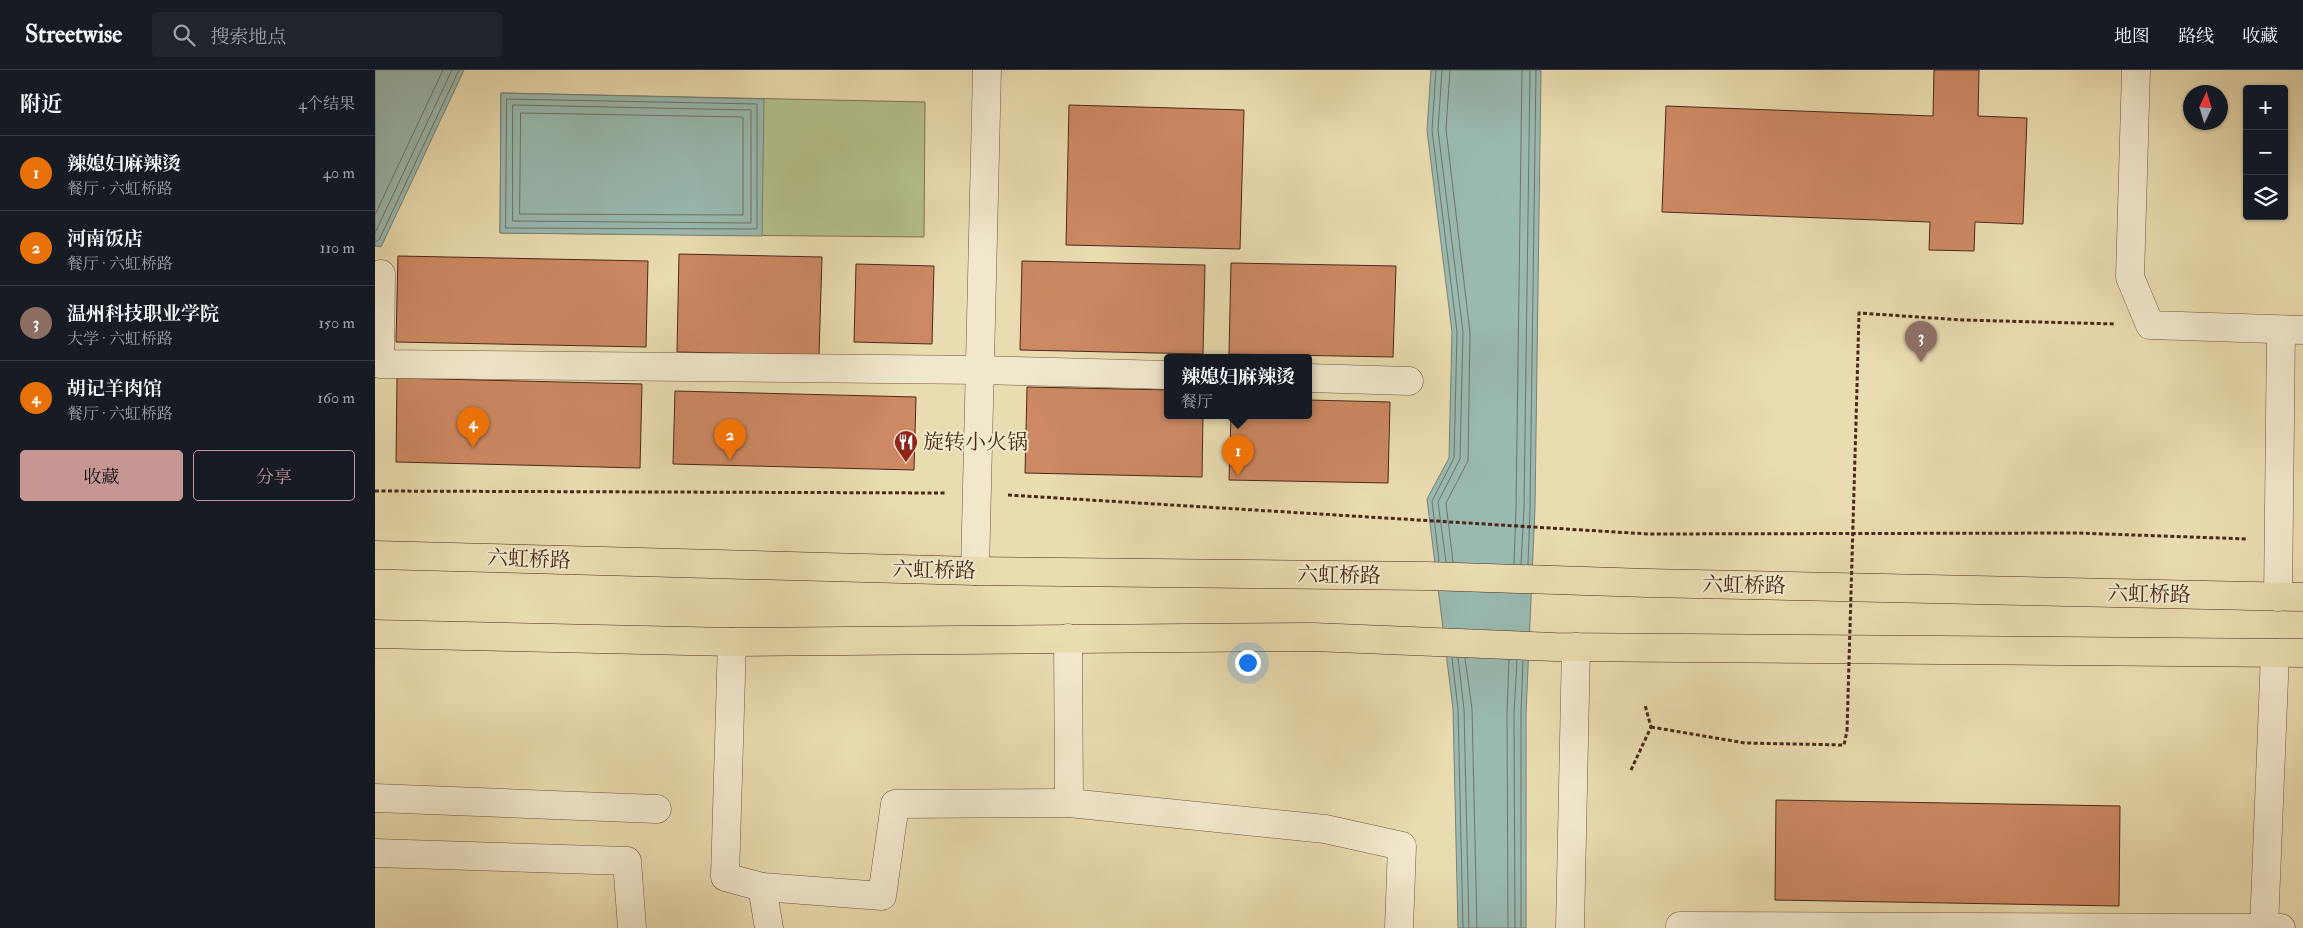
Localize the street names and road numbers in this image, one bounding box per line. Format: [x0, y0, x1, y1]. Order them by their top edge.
street label: 六虹桥路 [487, 545, 571, 574]
street label: 六虹桥路 [892, 556, 976, 585]
street label: 六虹桥路 [1297, 561, 1381, 590]
street label: 六虹桥路 [1702, 571, 1786, 600]
street label: 六虹桥路 [2107, 580, 2191, 609]

